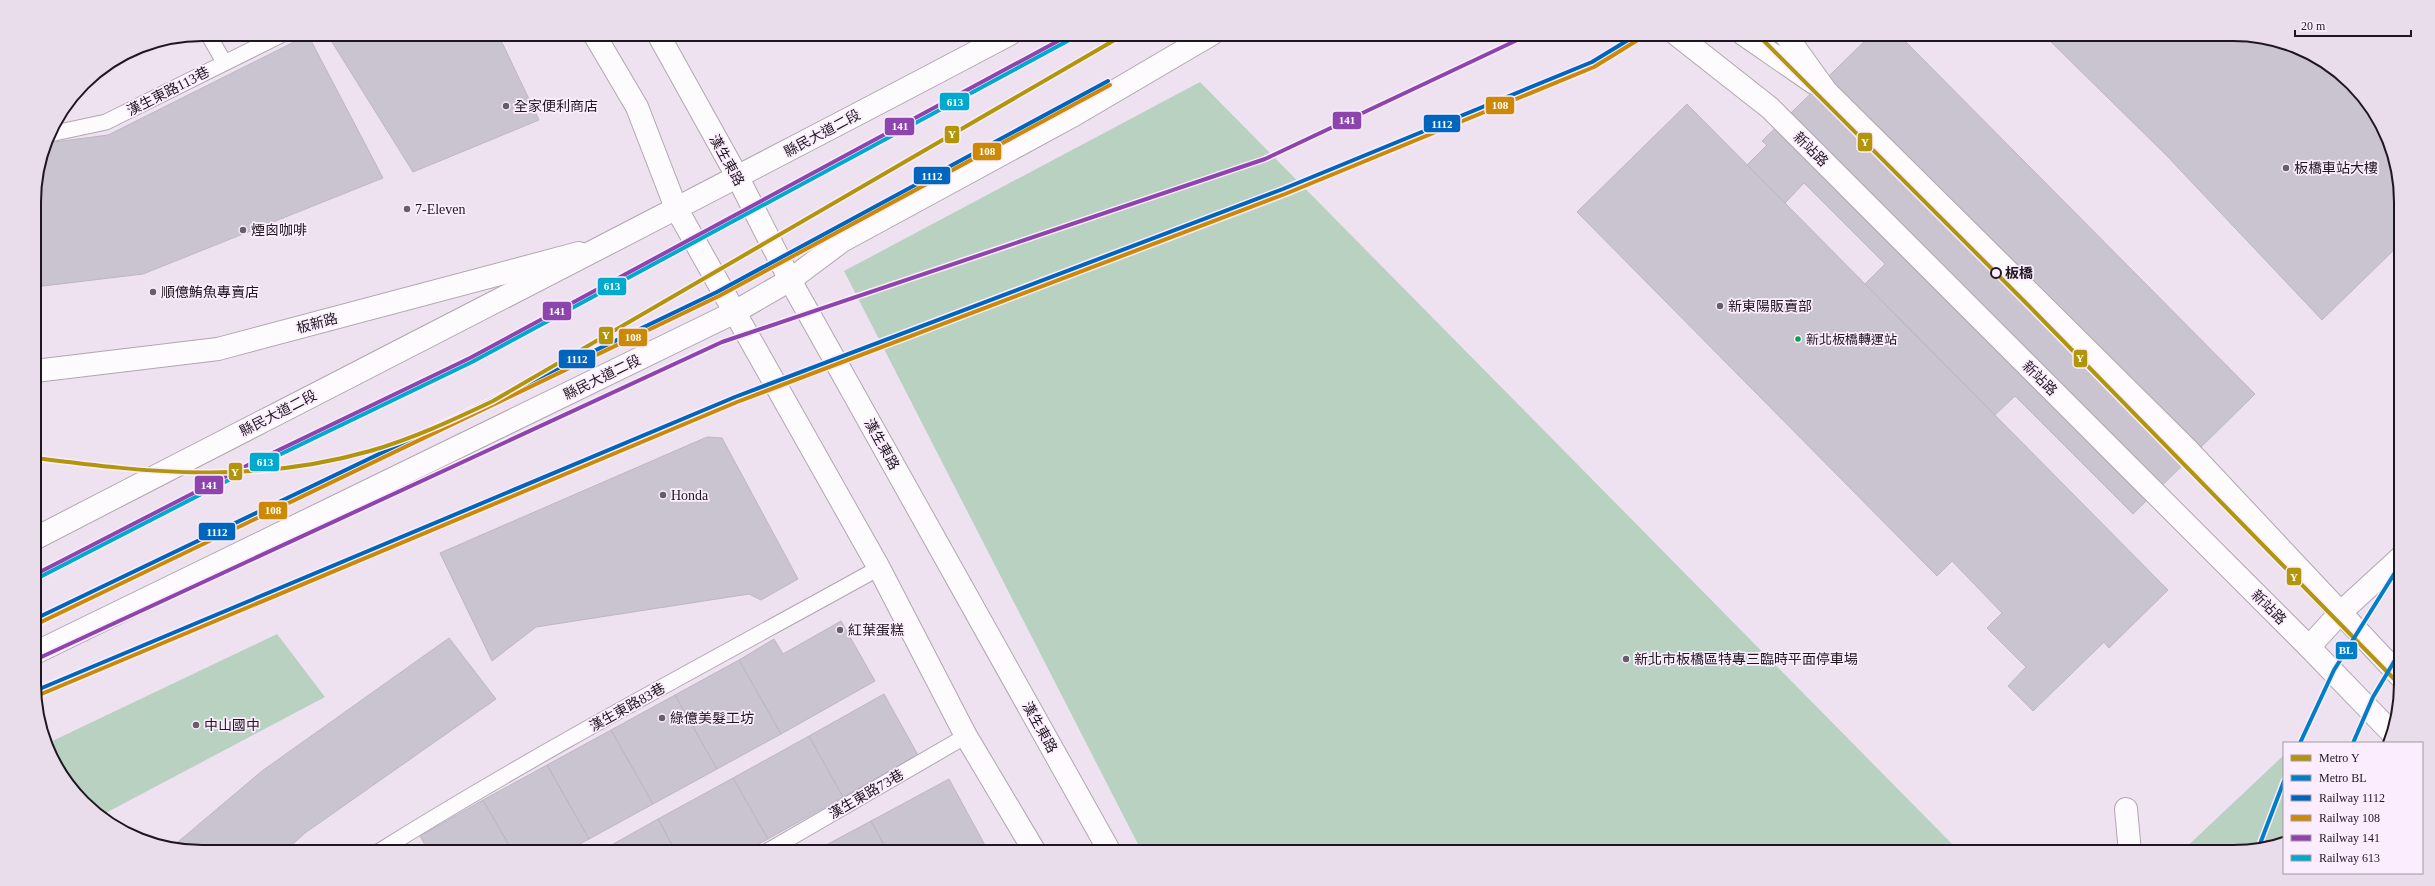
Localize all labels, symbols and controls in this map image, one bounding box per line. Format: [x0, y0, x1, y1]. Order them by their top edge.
scale bar [2295, 12, 2411, 38]
text: 20 m [2301, 19, 2326, 33]
street label: 漢生東路113巷 [125, 64, 212, 119]
line badge: 613 [939, 92, 970, 111]
text: 613 [947, 96, 964, 108]
line badge: 108 [1485, 96, 1515, 115]
place label: 全家便利商店 [514, 98, 598, 114]
text: 108 [1492, 99, 1509, 111]
marker: 全家便利商店 [501, 101, 511, 111]
street label: 縣民大道二段 [782, 107, 863, 160]
line badge: 141 [1332, 111, 1362, 130]
text: 141 [1339, 114, 1355, 126]
line badge: 1112 [1423, 114, 1461, 133]
line badge: 141 [884, 117, 915, 136]
text: 1112 [1432, 118, 1453, 130]
text: 141 [892, 120, 908, 132]
line badge: Y [944, 125, 960, 144]
text: Y [948, 128, 956, 140]
street label: 新站路 [1790, 129, 1831, 170]
street label: 漢生東路 [706, 132, 747, 188]
line badge: Y [1857, 132, 1873, 152]
text: Y [1861, 136, 1869, 148]
line badge: 108 [972, 142, 1002, 161]
text: 108 [979, 145, 996, 157]
place label: 板橋車站大樓 [2294, 161, 2378, 176]
marker: 板橋車站大樓 [2281, 163, 2291, 173]
line badge: 1112 [913, 166, 951, 185]
text: 1112 [922, 170, 943, 182]
place label: 7-Eleven [415, 202, 466, 217]
marker: 7-Eleven [402, 204, 412, 214]
place label: 煙囪咖啡 [251, 223, 307, 238]
marker: 煙囪咖啡 [238, 225, 248, 235]
place label: 板橋 [2005, 266, 2033, 281]
marker: 板橋 [1990, 267, 2002, 279]
line badge: 613 [597, 277, 627, 296]
text: 613 [604, 280, 621, 292]
place label: 順億鮪魚專賣店 [161, 285, 259, 300]
marker: 順億鮪魚專賣店 [148, 287, 158, 297]
place label: 新東陽販賣部 [1728, 299, 1812, 314]
line badge: 141 [542, 301, 572, 321]
marker: 新東陽販賣部 [1715, 301, 1725, 311]
text: 141 [549, 305, 565, 317]
street label: 板新路 [295, 311, 339, 336]
line badge: Y [598, 326, 614, 345]
line badge: 108 [618, 328, 648, 347]
text: Y [602, 329, 610, 341]
text: 108 [625, 331, 642, 343]
place label: 新北板橋轉運站 [1806, 332, 1897, 347]
marker: 新北板橋轉運站 [1793, 334, 1803, 344]
line badge: 1112 [558, 349, 596, 369]
line badge: Y [2073, 349, 2088, 368]
street label: 縣民大道二段 [561, 352, 643, 403]
text: Y [2076, 352, 2084, 364]
text: 1112 [567, 353, 588, 365]
street label: 新站路 [2019, 358, 2060, 399]
street label: 縣民大道二段 [237, 388, 319, 439]
street label: 漢生東路 [861, 416, 902, 472]
line badge: 613 [249, 452, 280, 472]
text: 613 [257, 456, 274, 468]
line badge: Y [228, 462, 243, 481]
text: Y [231, 466, 239, 478]
line badge: 141 [194, 475, 224, 495]
text: 141 [201, 479, 217, 491]
place label: Honda [671, 488, 709, 503]
marker: Honda [658, 490, 668, 500]
line badge: 108 [258, 501, 288, 520]
text: 108 [265, 504, 282, 516]
line badge: 1112 [198, 522, 236, 541]
text: 1112 [207, 526, 228, 538]
line badge: Y [2286, 567, 2302, 586]
text: Y [2290, 571, 2298, 583]
street label: 新站路 [2248, 587, 2289, 628]
place label: 紅葉蛋糕 [848, 623, 904, 638]
marker: 紅葉蛋糕 [835, 625, 845, 635]
line badge: BL [2335, 641, 2358, 660]
text: BL [2339, 644, 2353, 656]
place label: 新北市板橋區特專三臨時平面停車場 [1634, 651, 1858, 667]
marker: 新北市板橋區特專三臨時平面停車場 [1621, 654, 1631, 664]
street label: 漢生東路83巷 [587, 681, 668, 734]
street label: 漢生東路 [1019, 699, 1060, 755]
place label: 綠億美髮工坊 [670, 710, 754, 726]
marker: 綠億美髮工坊 [657, 713, 667, 723]
place label: 中山國中 [204, 718, 260, 733]
marker: 中山國中 [191, 720, 201, 730]
legend [2283, 742, 2423, 874]
text: Metro Y [2319, 751, 2360, 765]
street label: 漢生東路73巷 [826, 767, 906, 822]
text: Metro BL [2319, 771, 2367, 785]
text: Railway 1112 [2319, 791, 2385, 805]
text: Railway 108 [2319, 811, 2380, 825]
text: Railway 141 [2319, 831, 2380, 845]
text: Railway 613 [2319, 851, 2380, 865]

